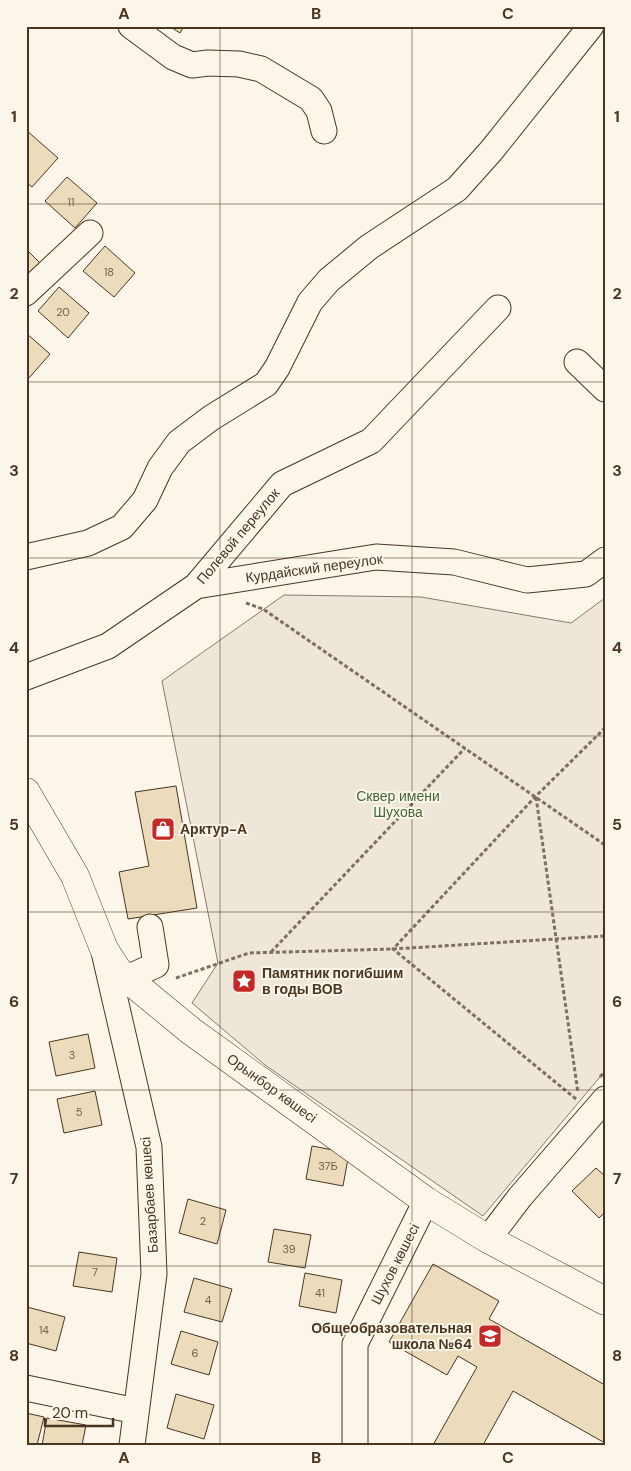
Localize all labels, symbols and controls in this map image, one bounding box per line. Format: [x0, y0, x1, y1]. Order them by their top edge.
text: A [118, 3, 130, 24]
text: B [311, 3, 321, 24]
text: C [502, 3, 514, 24]
text: 1 [11, 106, 17, 127]
text: 1 [614, 106, 620, 127]
house number: 11 [68, 195, 74, 209]
house number: 18 [104, 265, 114, 279]
text: 2 [9, 283, 19, 304]
text: 2 [612, 283, 622, 304]
house number: 20 [56, 305, 70, 319]
text: 3 [9, 460, 19, 481]
text: 3 [612, 460, 622, 481]
street label: Полевой переулок [193, 484, 284, 588]
street label: Курдайский переулок [244, 549, 385, 587]
text: 4 [9, 637, 19, 658]
text: 4 [612, 637, 622, 658]
park label: Сквер имени Шухова [356, 787, 440, 821]
text: 5 [9, 814, 19, 835]
text: 5 [612, 814, 622, 835]
shop icon: Арктур-А [150, 816, 176, 842]
place label: Арктур-А [180, 820, 247, 838]
place label: Памятник погибшим в годы ВОВ [262, 964, 403, 998]
place icon: Памятник погибшим в годы ВОВ [231, 968, 257, 994]
text: 6 [9, 991, 19, 1012]
text: 6 [612, 991, 622, 1012]
house number: 3 [69, 1048, 75, 1062]
street label: Орынбор көшесі [223, 1049, 321, 1127]
house number: 5 [76, 1105, 83, 1119]
street label: Базарбаев көшесі [136, 1136, 162, 1254]
house number: 37Б [318, 1159, 338, 1173]
text: 7 [10, 1168, 19, 1189]
text: 7 [613, 1168, 622, 1189]
house number: 2 [200, 1214, 206, 1228]
street label: Шухов көшесі [367, 1220, 423, 1308]
house number: 39 [282, 1242, 296, 1256]
house number: 7 [92, 1265, 98, 1279]
house number: 41 [315, 1286, 325, 1300]
house number: 4 [205, 1293, 212, 1307]
place label: Общеобразовательная школа №64 [311, 1319, 472, 1353]
house number: 14 [39, 1323, 49, 1337]
school or university icon: Общеобразовательная школа №64 [477, 1323, 503, 1349]
text: 8 [9, 1345, 19, 1366]
text: 8 [612, 1345, 622, 1366]
house number: 6 [192, 1346, 199, 1360]
scale bar [45, 1396, 112, 1428]
text: 20 m [52, 1403, 88, 1423]
text: A [118, 1447, 130, 1468]
text: B [311, 1447, 321, 1468]
text: C [502, 1447, 514, 1468]

